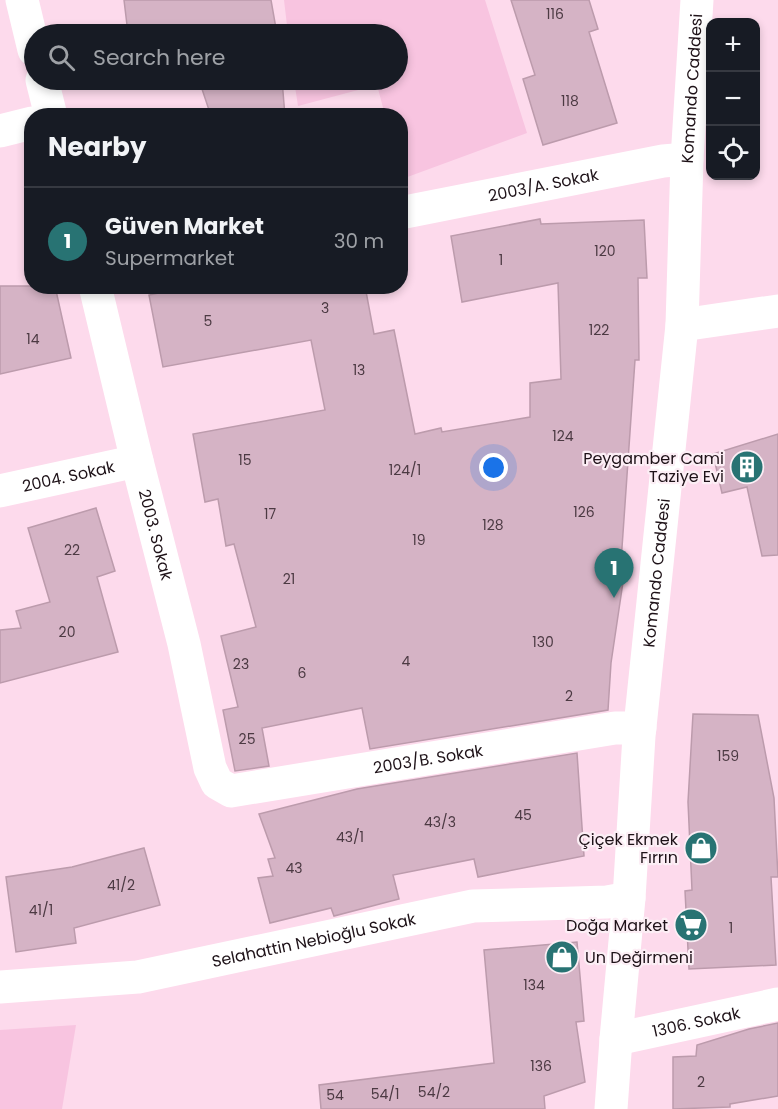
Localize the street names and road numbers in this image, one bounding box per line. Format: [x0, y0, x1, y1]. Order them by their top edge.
street label: Komando Caddesi [676, 13, 708, 164]
street label: 2003/A. Sokak [486, 163, 601, 207]
street label: 2004. Sokak [20, 455, 118, 498]
street label: 2003. Sokak [133, 487, 178, 584]
street label: Komando Caddesi [637, 497, 676, 649]
street label: 2003/B. Sokak [372, 739, 485, 779]
street label: Selahattin Nebioğlu Sokak [210, 907, 419, 973]
street label: 1306. Sokak [650, 1001, 743, 1043]

